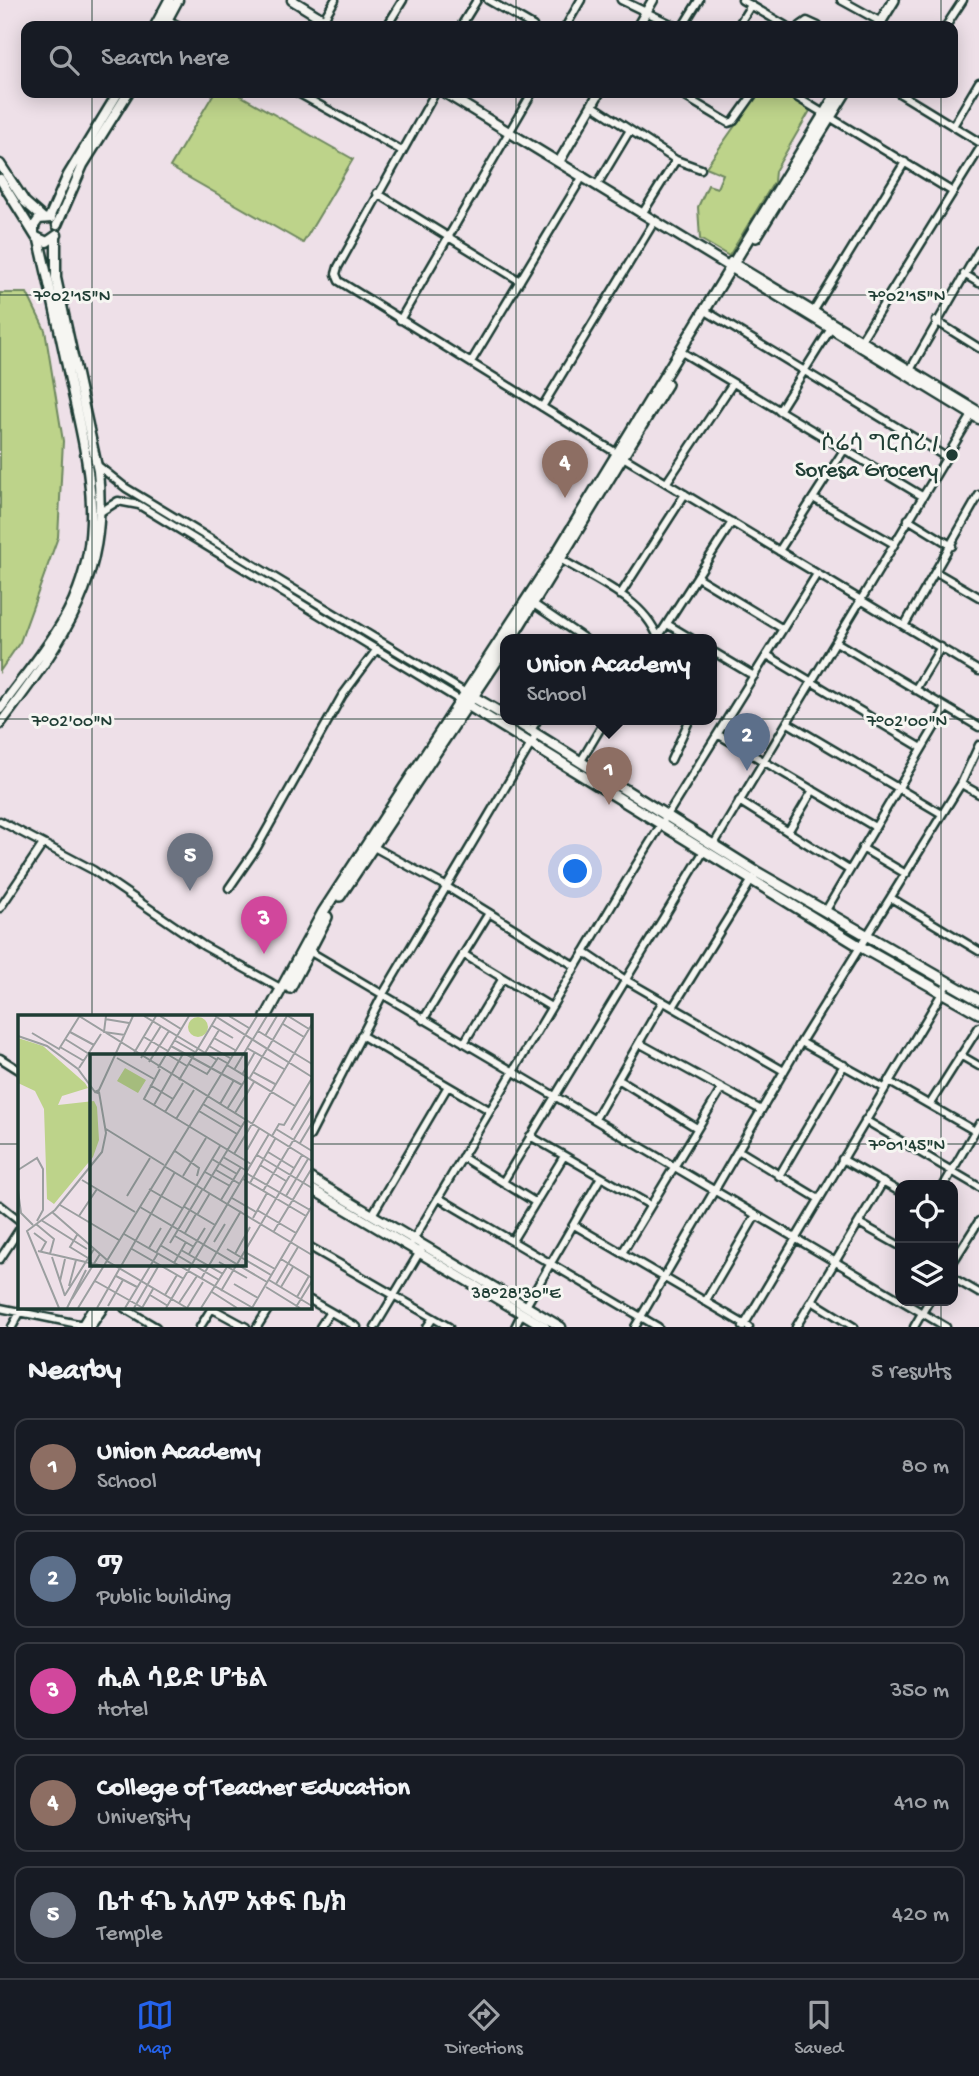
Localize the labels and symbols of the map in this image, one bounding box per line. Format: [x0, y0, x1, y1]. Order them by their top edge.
text: 7°02'15"N [32, 287, 111, 308]
text: 7°02'15"N [867, 287, 946, 308]
place label: ሶሬሳ ግሮሰሪ / Soresa Grocery [795, 432, 938, 485]
pin: 4 [542, 440, 588, 498]
marker: ሶሬሳ ግሮሰሪ / Soresa Grocery [944, 447, 960, 463]
text: 7°02'00"N [31, 712, 112, 733]
text: 7°02'00"N [866, 712, 947, 733]
pin: 2 [724, 713, 770, 771]
pin: 1 [586, 747, 632, 805]
pin: 5 [167, 833, 213, 891]
your location [558, 854, 592, 888]
pin: 3 [241, 896, 287, 954]
inset map [18, 1015, 312, 1310]
text: 7°01'45"N [868, 1136, 945, 1157]
text: 38°28'30"E [471, 1284, 561, 1305]

